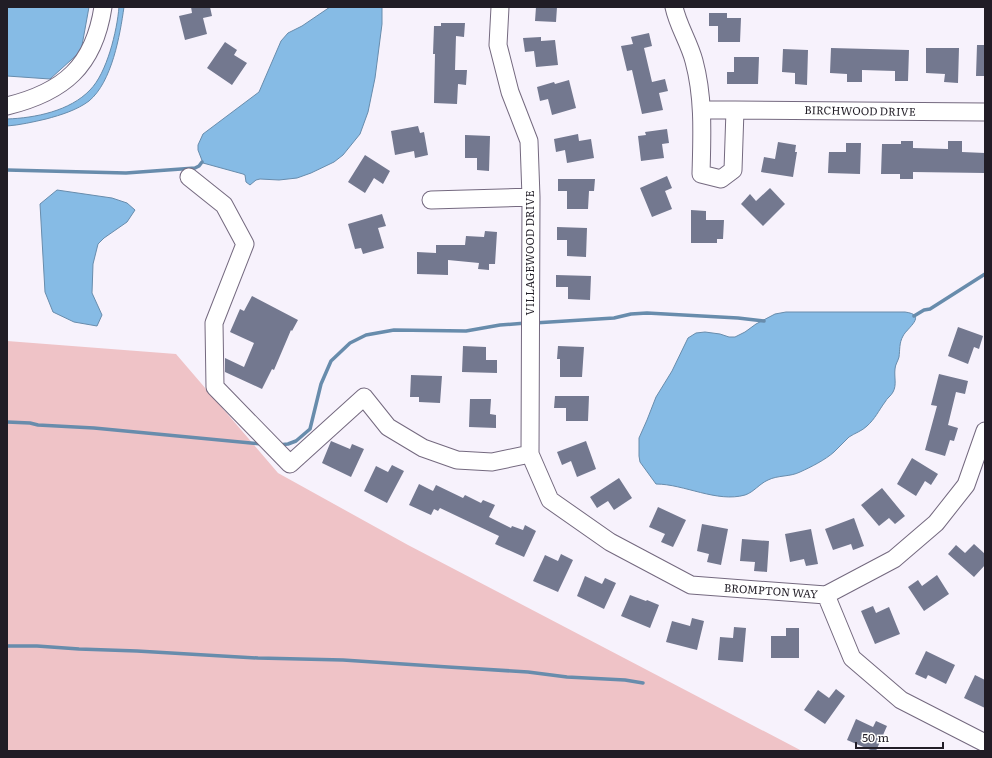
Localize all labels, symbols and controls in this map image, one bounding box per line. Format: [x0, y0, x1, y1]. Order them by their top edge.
street label: BIRCHWOOD DRIVE [804, 101, 916, 119]
street label: VILLAGEWOOD DRIVE [521, 191, 537, 315]
street label: BROMPTON WAY [724, 579, 819, 601]
scale bar [856, 724, 943, 750]
text: 50 m [862, 728, 889, 746]

